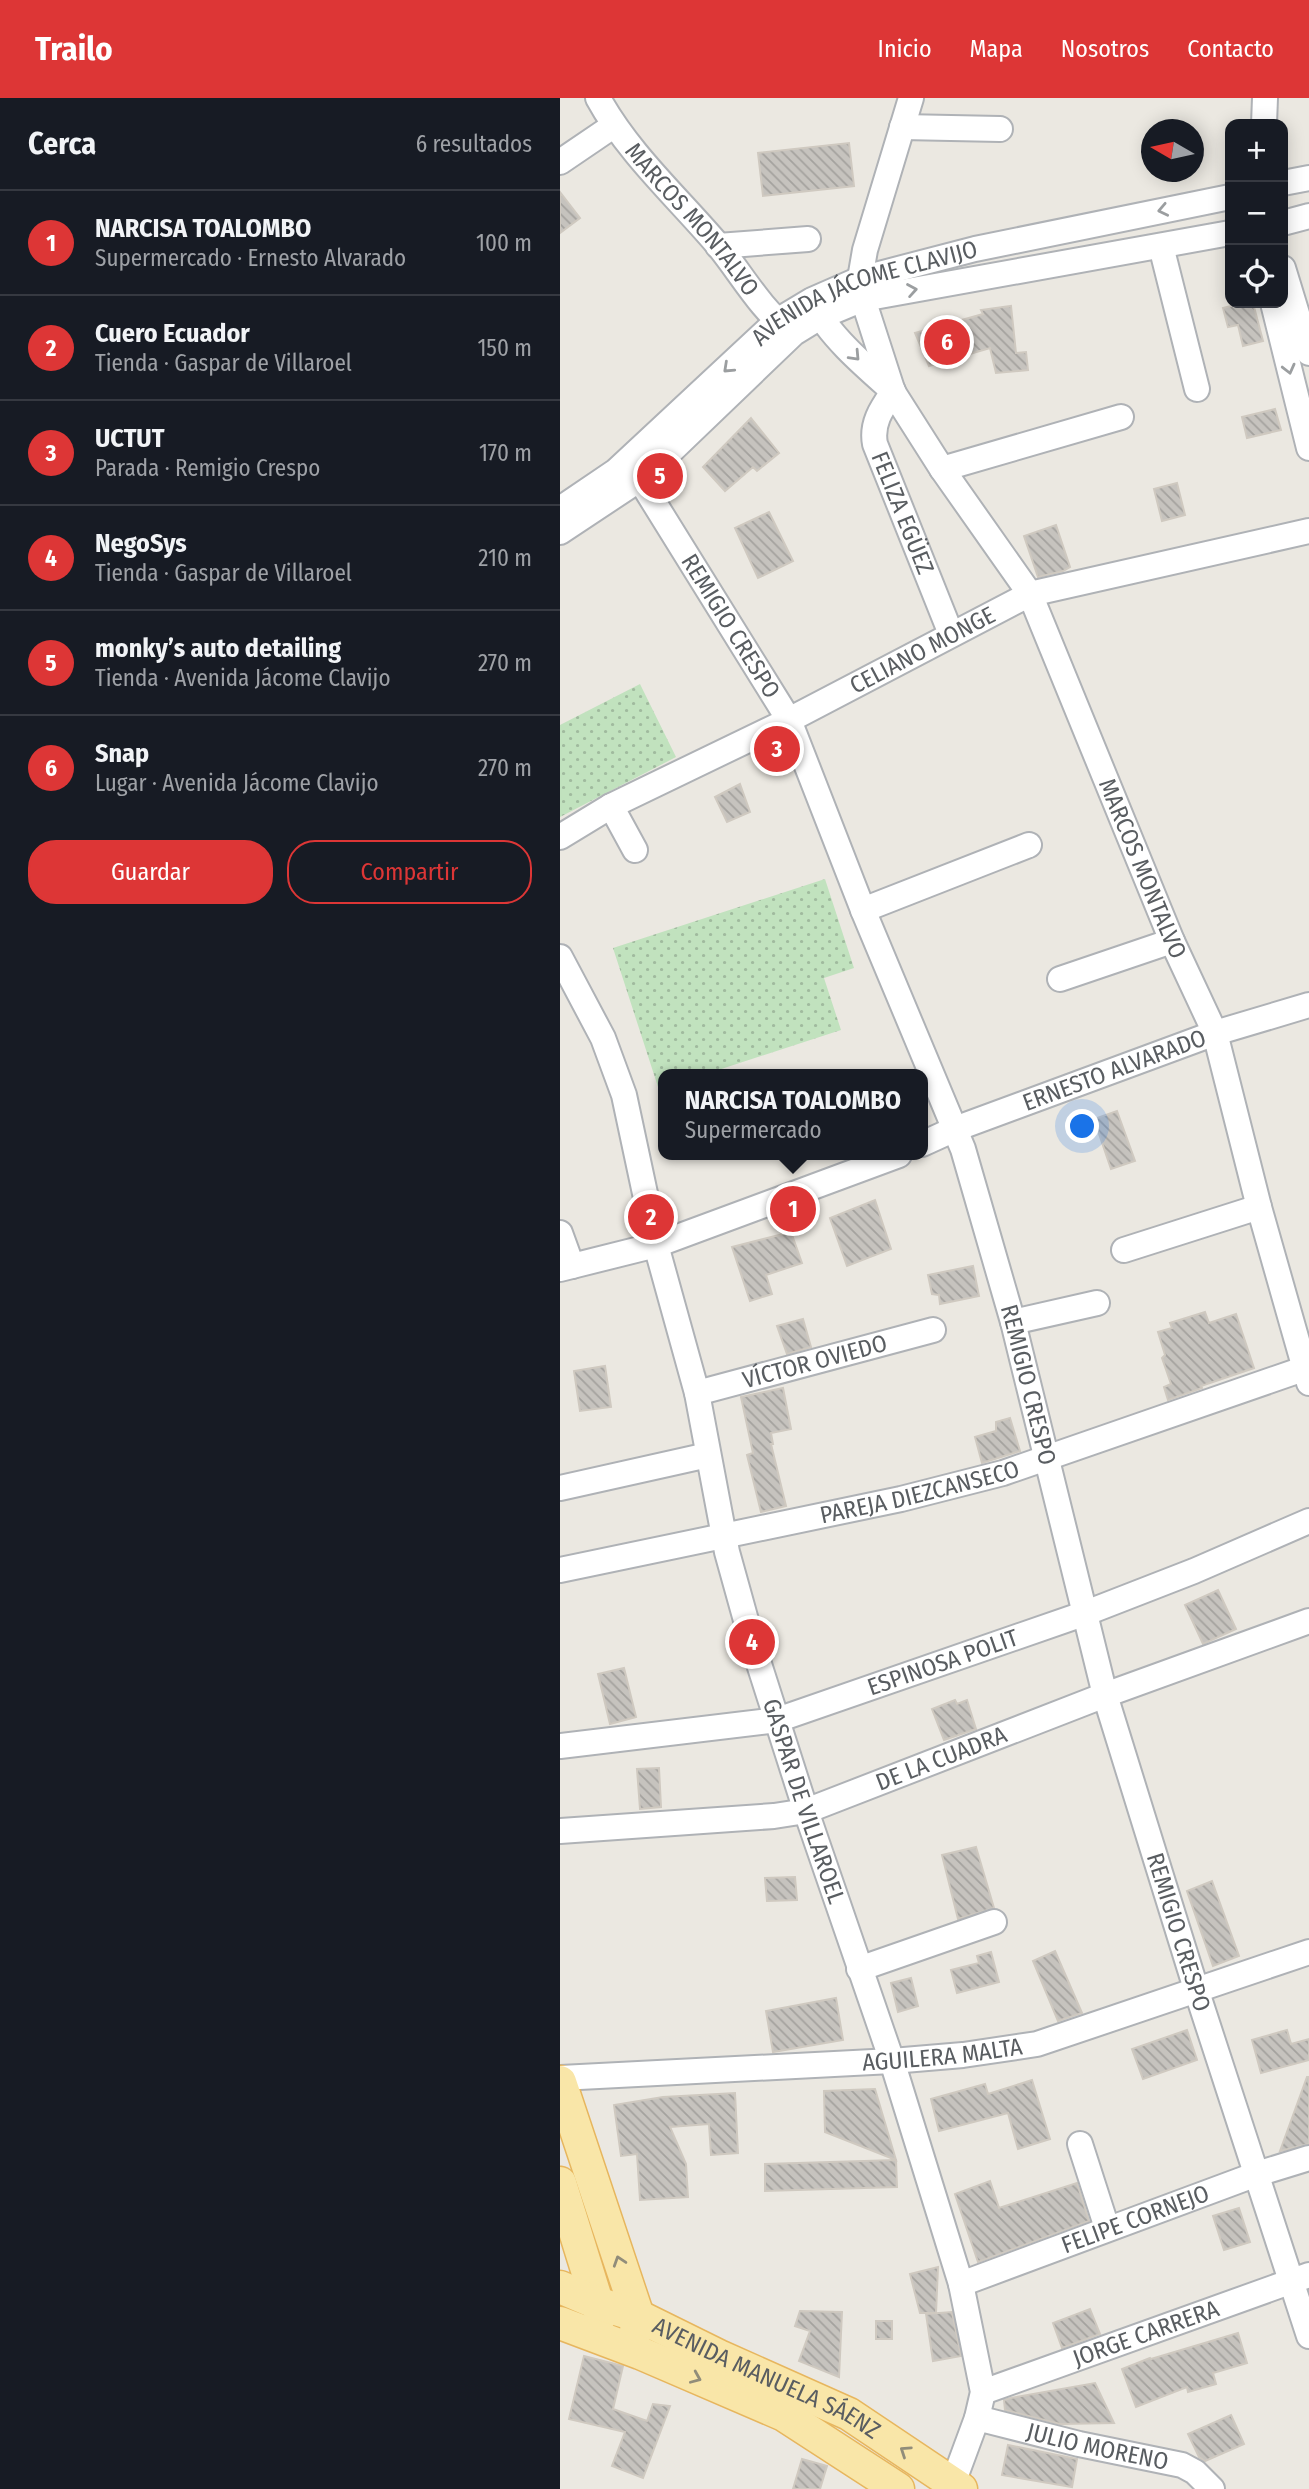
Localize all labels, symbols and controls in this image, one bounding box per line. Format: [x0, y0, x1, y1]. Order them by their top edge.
text: Trailo [35, 29, 113, 69]
text: Inicio [878, 35, 932, 63]
text: Mapa [970, 35, 1023, 63]
text: Nosotros [1061, 35, 1149, 63]
text: Contacto [1187, 35, 1274, 63]
north arrow [1141, 119, 1204, 182]
map controls [1225, 119, 1288, 308]
button: + [1225, 119, 1288, 182]
text: Cerca [28, 126, 96, 162]
text: 6 resultados [416, 130, 532, 158]
street label: MARCOS MONTALVO [619, 137, 765, 302]
button: − [1225, 182, 1288, 245]
one-way arrow [1157, 202, 1169, 217]
text: NARCISA TOALOMBO [95, 213, 311, 244]
text: 1 [46, 229, 56, 257]
text: 100 m [476, 229, 532, 257]
street label: AVENIDA JÁCOME CLAVIJO [746, 235, 980, 351]
text: Supermercado · Ernesto Alvarado [95, 244, 406, 272]
button: locate [1225, 245, 1288, 308]
one-way arrow [907, 283, 918, 298]
pin: 6 [924, 316, 970, 368]
text: Cuero Ecuador [95, 318, 250, 349]
text: 2 [46, 334, 56, 362]
text: 150 m [477, 334, 532, 362]
one-way arrow [847, 348, 860, 361]
text: Tienda · Gaspar de Villaroel [95, 349, 352, 377]
one-way arrow [723, 360, 736, 373]
one-way arrow [1281, 363, 1295, 375]
text: UCTUT [95, 423, 164, 454]
text: 3 [46, 439, 56, 467]
text: 170 m [479, 439, 532, 467]
street label: FELIZA EGÜEZ [866, 448, 940, 578]
pin: 5 [637, 450, 683, 502]
text: Parada · Remigio Crespo [95, 454, 320, 482]
text: NegoSys [95, 528, 187, 559]
text: 4 [45, 544, 57, 572]
text: 210 m [478, 544, 532, 572]
street label: REMIGIO CRESPO [675, 549, 786, 703]
text: Tienda · Gaspar de Villaroel [95, 559, 352, 587]
street label: CELIANO MONGE [845, 601, 1000, 700]
text: monky’s auto detailing [95, 633, 341, 664]
text: 5 [45, 649, 57, 677]
text: 270 m [478, 649, 532, 677]
text: Tienda · Avenida Jácome Clavijo [95, 664, 391, 692]
pin: 3 [754, 723, 800, 775]
text: Snap [95, 738, 149, 769]
text: 6 [45, 754, 57, 782]
text: 270 m [478, 754, 532, 782]
text: Lugar · Avenida Jácome Clavijo [95, 769, 379, 797]
street label: MARCOS MONTALVO [1093, 774, 1192, 963]
button: Guardar [28, 840, 273, 904]
button: Compartir [287, 840, 532, 904]
street label: ERNESTO ALVARADO [1019, 1024, 1210, 1117]
popup [658, 1069, 928, 1160]
text: NARCISA TOALOMBO [685, 1085, 901, 1116]
your location [1065, 1109, 1099, 1143]
text: Supermercado [685, 1116, 822, 1144]
pin: 1 [770, 1183, 816, 1235]
pin: 2 [628, 1191, 674, 1243]
street label: REMIGIO CRESPO [995, 1301, 1062, 1468]
street label: VÍCTOR OVIEDO [740, 1329, 890, 1394]
street label: PAREJA DIEZCANSECO [818, 1454, 1023, 1529]
pin: 4 [729, 1616, 775, 1668]
street label: ESPINOSA POLIT [864, 1624, 1022, 1702]
street label: GASPAR DE VILLAROEL [757, 1695, 851, 1908]
street label: DE LA CUADRA [872, 1720, 1011, 1797]
street label: REMIGIO CRESPO [1141, 1849, 1216, 2015]
street label: AGUILERA MALTA [862, 2032, 1024, 2077]
street label: FELIPE CORNEJO [1058, 2179, 1213, 2259]
one-way arrow [613, 2255, 627, 2267]
street label: JORGE CARRERA [1069, 2294, 1223, 2373]
street label: AVENIDA MANUELA SÁENZ [648, 2312, 885, 2445]
one-way arrow [690, 2369, 702, 2383]
street label: JULIO MORENO [1024, 2417, 1171, 2476]
one-way arrow [900, 2447, 913, 2459]

